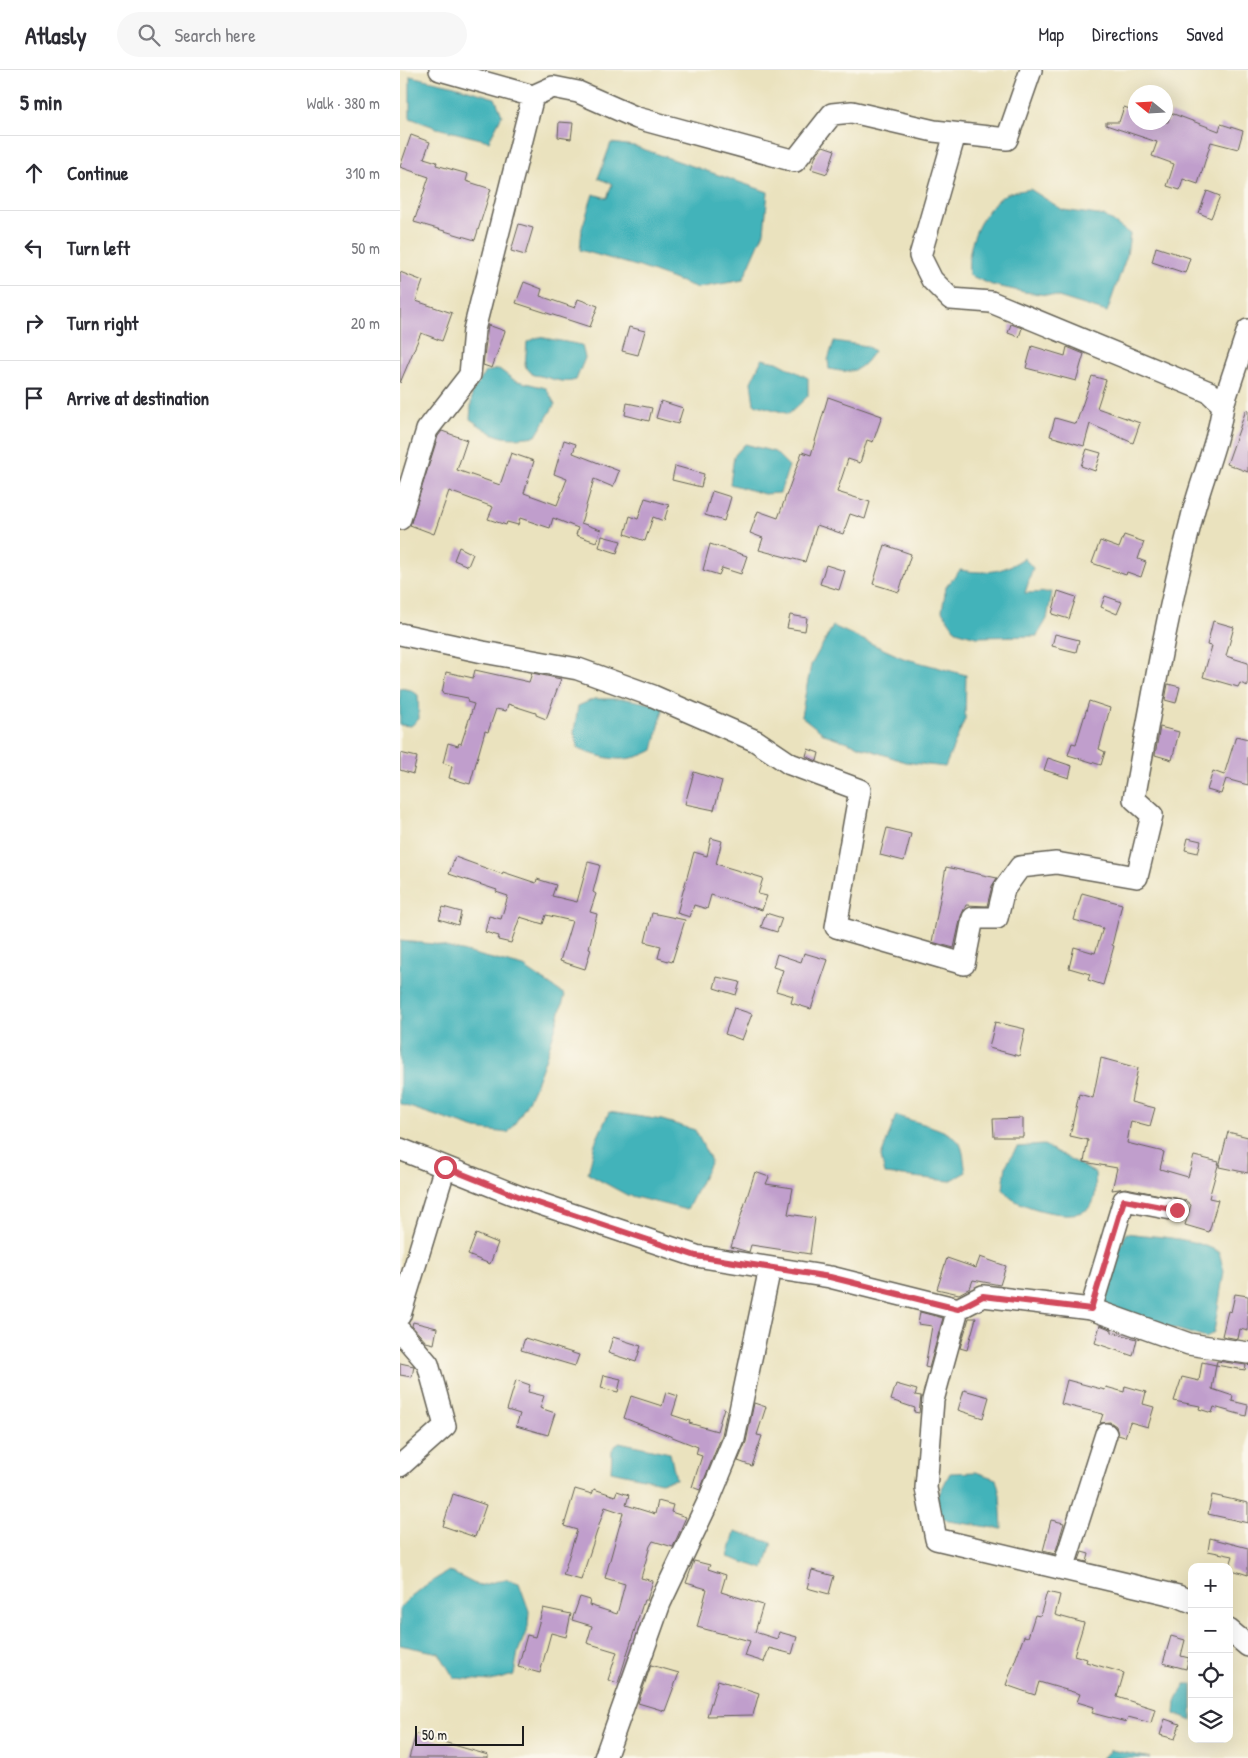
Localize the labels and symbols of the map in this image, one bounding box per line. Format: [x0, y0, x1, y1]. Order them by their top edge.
north arrow [1128, 85, 1173, 130]
route start [434, 1156, 457, 1179]
route end [1166, 1199, 1189, 1222]
scale bar [415, 1723, 524, 1746]

